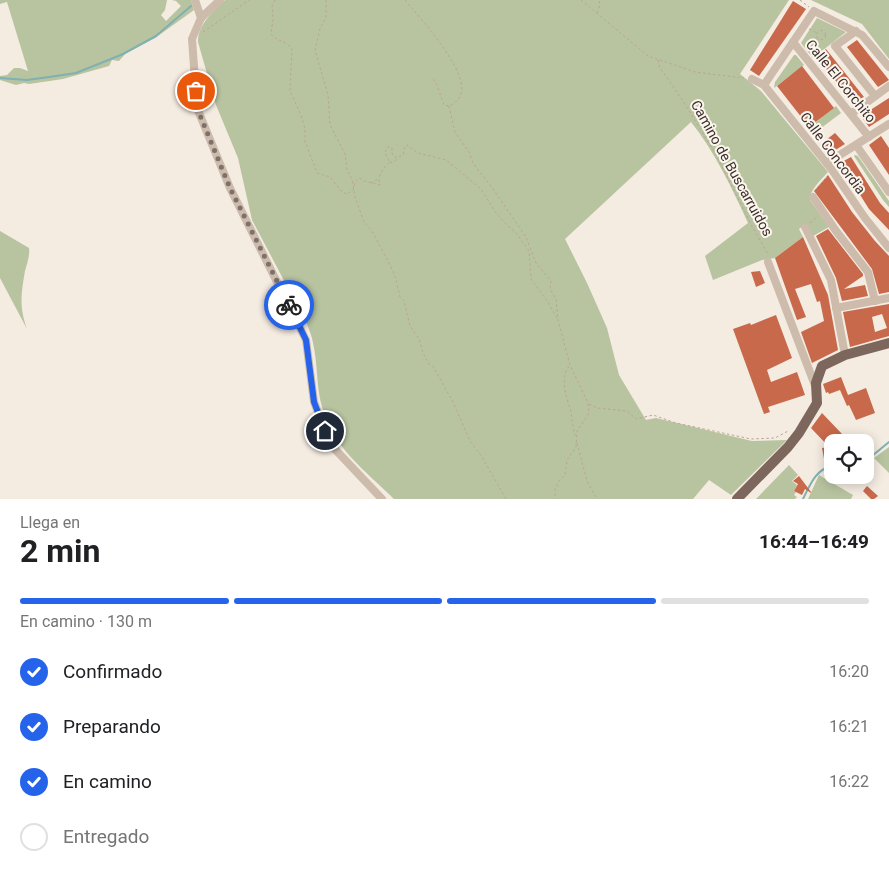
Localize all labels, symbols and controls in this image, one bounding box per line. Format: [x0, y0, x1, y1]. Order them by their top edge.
street label: Calle El Corchito [803, 36, 879, 126]
pin [175, 70, 217, 112]
icon: bag [182, 77, 210, 105]
street label: Camino de Buscarruidos [688, 97, 776, 239]
street label: Calle Concordia [797, 109, 869, 197]
courier [264, 280, 314, 330]
icon: bike [275, 291, 303, 319]
pin [304, 410, 346, 452]
icon: home [311, 417, 339, 445]
map controls [824, 434, 874, 484]
button: locate [824, 434, 874, 484]
text: Llega en [20, 513, 80, 532]
text: 16:44–16:49 [759, 530, 869, 553]
text: 2 min [20, 532, 100, 570]
text: En camino · 130 m [20, 612, 152, 631]
icon: check [20, 658, 48, 686]
text: Confirmado [63, 660, 162, 683]
text: 16:20 [829, 662, 869, 681]
icon: check [20, 713, 48, 741]
text: Preparando [63, 715, 161, 738]
text: 16:21 [829, 717, 869, 736]
icon: check [20, 768, 48, 796]
text: En camino [63, 770, 152, 793]
text: 16:22 [829, 772, 869, 791]
text: Entregado [63, 825, 149, 848]

